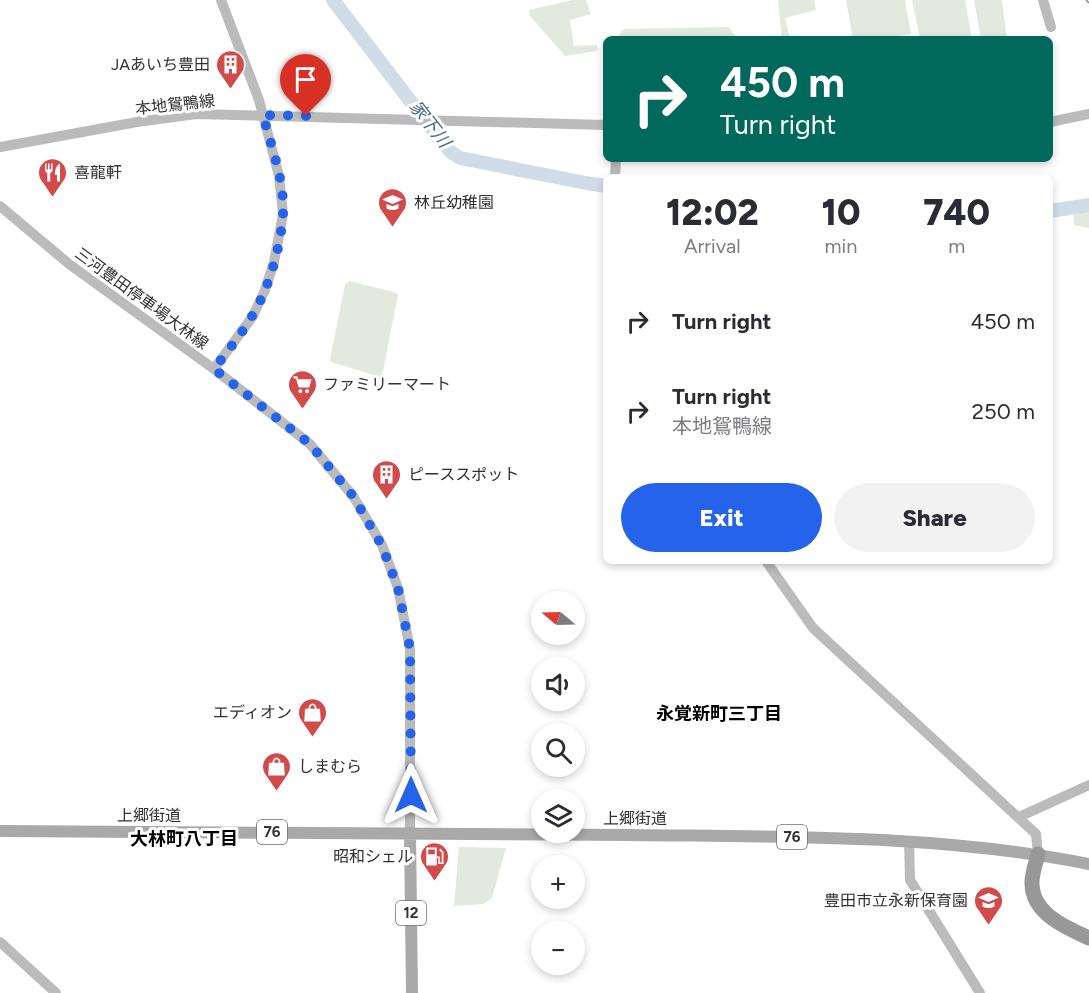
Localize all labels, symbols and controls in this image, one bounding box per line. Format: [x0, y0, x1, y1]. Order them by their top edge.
building icon: JAあいち豊田 [215, 48, 247, 90]
pin [280, 54, 331, 116]
place label: JAあいち豊田 [111, 55, 210, 74]
text: 450 m [720, 57, 845, 108]
icon: right [621, 60, 699, 138]
icon: arrive [289, 63, 322, 96]
street label: 本地鴛鴨線 [134, 91, 216, 118]
water label: 家下川 [405, 96, 457, 154]
text: Turn right [720, 108, 836, 141]
restaurant icon: 喜龍軒 [37, 156, 69, 198]
place label: 喜龍軒 [74, 163, 122, 182]
school or university icon: 林丘幼稚園 [377, 186, 409, 228]
text: 12:02 [666, 191, 759, 234]
text: 10 [822, 191, 860, 234]
text: 740 [923, 191, 990, 234]
place label: 林丘幼稚園 [414, 193, 494, 212]
text: Arrival [684, 234, 741, 258]
text: min [825, 234, 857, 258]
text: m [948, 234, 965, 258]
street label: 三河豊田停車場大林線 [71, 244, 212, 353]
icon: right [621, 305, 654, 338]
text: Turn right [672, 308, 771, 335]
text: 450 m [970, 308, 1035, 335]
supermarket icon: ファミリーマート [286, 368, 318, 410]
place label: ファミリーマート [323, 375, 451, 394]
text: Turn right [672, 383, 771, 410]
icon: right [621, 395, 654, 428]
text: 250 m [972, 398, 1035, 425]
text: 本地鴛鴨線 [672, 414, 772, 438]
building icon: ピーススポット [371, 458, 403, 500]
place label: ピーススポット [408, 465, 519, 484]
button: Exit [621, 483, 822, 552]
button: Share [834, 483, 1035, 552]
north arrow [531, 591, 585, 645]
map controls [531, 591, 585, 975]
button: sound [531, 657, 585, 711]
shop icon: エディオン [297, 696, 329, 738]
place label: エディオン [213, 703, 292, 722]
district label: 永覚新町三丁目 [656, 703, 782, 725]
button: search [531, 723, 585, 777]
shop icon: しまむら [261, 750, 293, 792]
place label: しまむら [298, 757, 362, 776]
position arrow [379, 763, 443, 827]
button: layers [531, 789, 585, 843]
street label: 上郷街道 [117, 806, 181, 825]
street label: 上郷街道 [603, 809, 667, 828]
road number: 76 [257, 820, 287, 844]
road number: 76 [777, 825, 807, 849]
district label: 大林町八丁目 [130, 828, 238, 850]
fuel station icon: 昭和シェル [418, 840, 450, 882]
place label: 昭和シェル [333, 847, 413, 866]
button: + [531, 855, 585, 909]
school or university icon: 豊田市立永新保育園 [973, 884, 1005, 926]
place label: 豊田市立永新保育園 [824, 891, 968, 910]
road number: 12 [396, 901, 426, 925]
button: − [531, 921, 585, 975]

